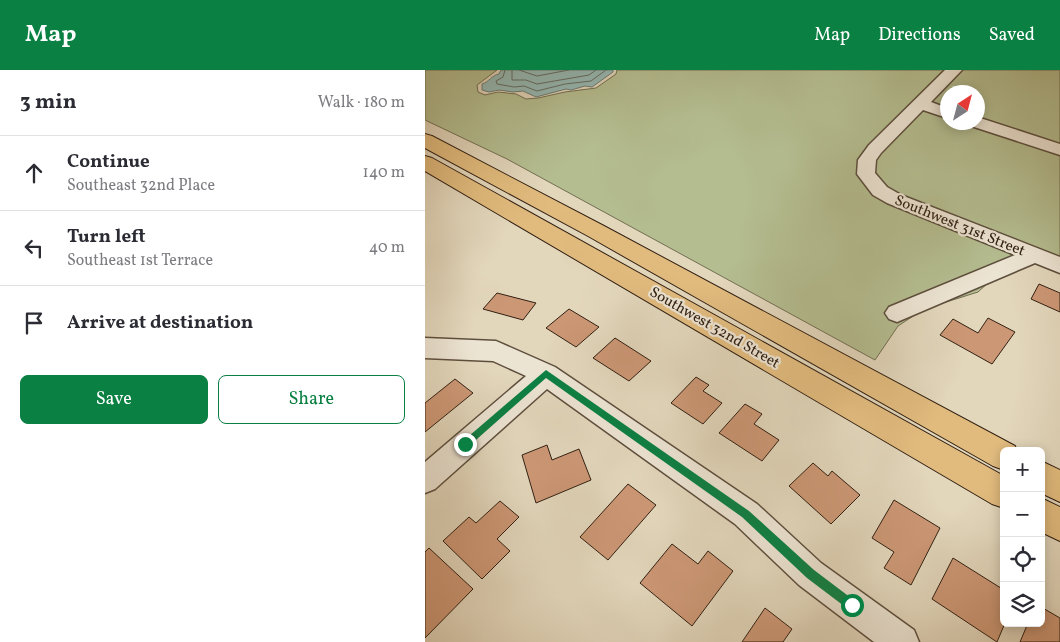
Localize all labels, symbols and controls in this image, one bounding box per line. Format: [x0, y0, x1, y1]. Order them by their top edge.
text: Map [25, 18, 76, 52]
text: Map [814, 23, 850, 48]
text: Directions [878, 23, 961, 48]
text: Saved [989, 23, 1035, 48]
north arrow [940, 85, 985, 130]
text: 3 min [20, 88, 76, 117]
text: Walk · 180 m [318, 92, 405, 114]
text: Continue [67, 149, 150, 175]
icon: ahead [20, 159, 48, 187]
text: 140 m [363, 162, 405, 184]
text: Southeast 32nd Place [67, 175, 215, 197]
street label: Southwest 31st Street [891, 191, 1028, 262]
text: Turn left [67, 224, 146, 250]
icon: left [20, 234, 48, 262]
text: 40 m [369, 237, 405, 259]
text: Southeast 1st Terrace [67, 250, 213, 272]
street label: Southwest 32nd Street [645, 282, 783, 374]
icon: arrive [20, 309, 48, 337]
text: Arrive at destination [67, 310, 253, 336]
button: Save [20, 375, 208, 424]
button: Share [218, 375, 405, 424]
route end [454, 433, 477, 456]
map controls [1000, 447, 1045, 627]
button: + [1000, 447, 1045, 492]
button: − [1000, 492, 1045, 537]
button: locate [1000, 537, 1045, 582]
button: layers [1000, 582, 1045, 627]
route start [841, 594, 864, 617]

